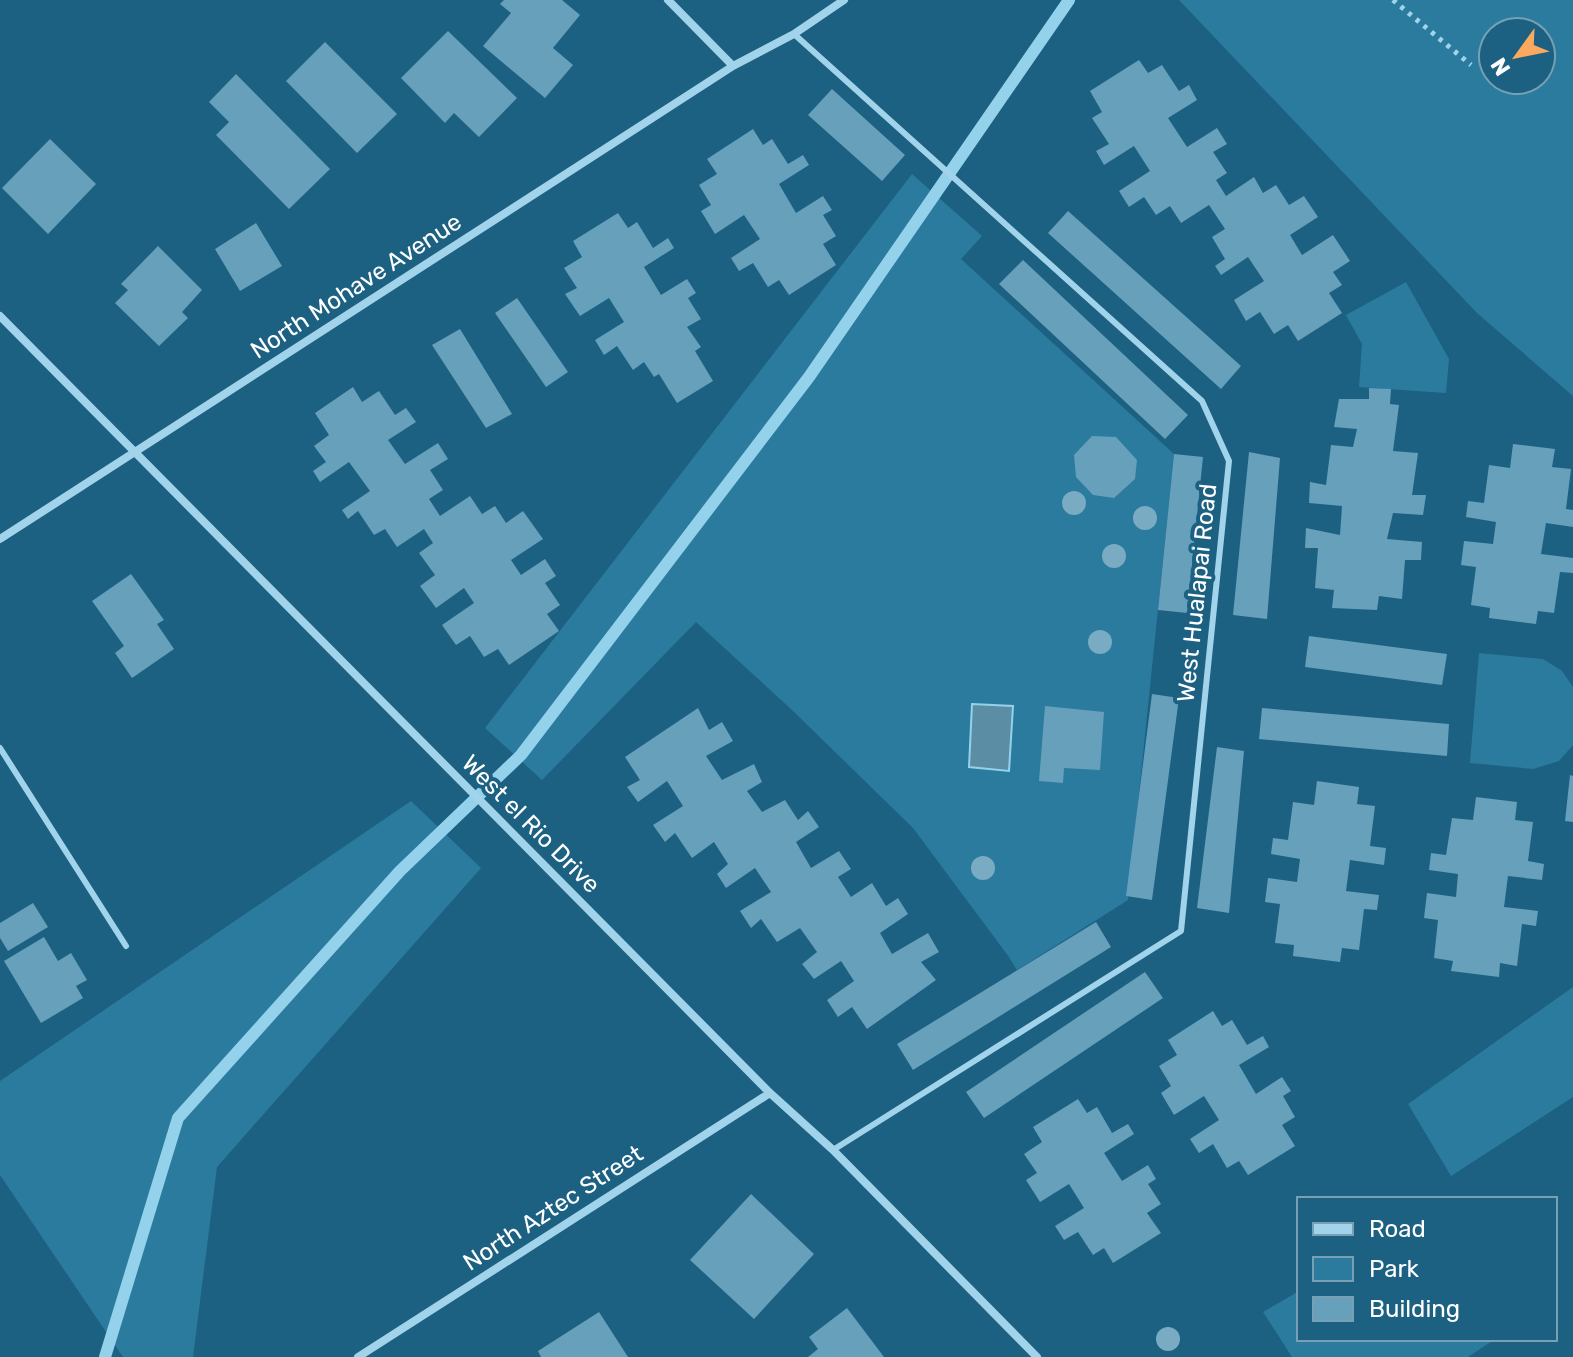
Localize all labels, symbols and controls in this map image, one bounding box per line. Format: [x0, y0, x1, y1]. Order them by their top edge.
north arrow [1477, 16, 1557, 96]
text: N [1485, 53, 1516, 81]
street label: North Mohave Avenue [245, 207, 467, 365]
street label: West Hualapai Road [1172, 482, 1222, 704]
street label: West el Rio Drive [456, 749, 606, 899]
street label: North Aztec Street [458, 1139, 648, 1277]
legend [1297, 1197, 1557, 1341]
text: Road [1369, 1215, 1426, 1243]
text: Park [1369, 1255, 1420, 1283]
text: Building [1369, 1295, 1460, 1323]

